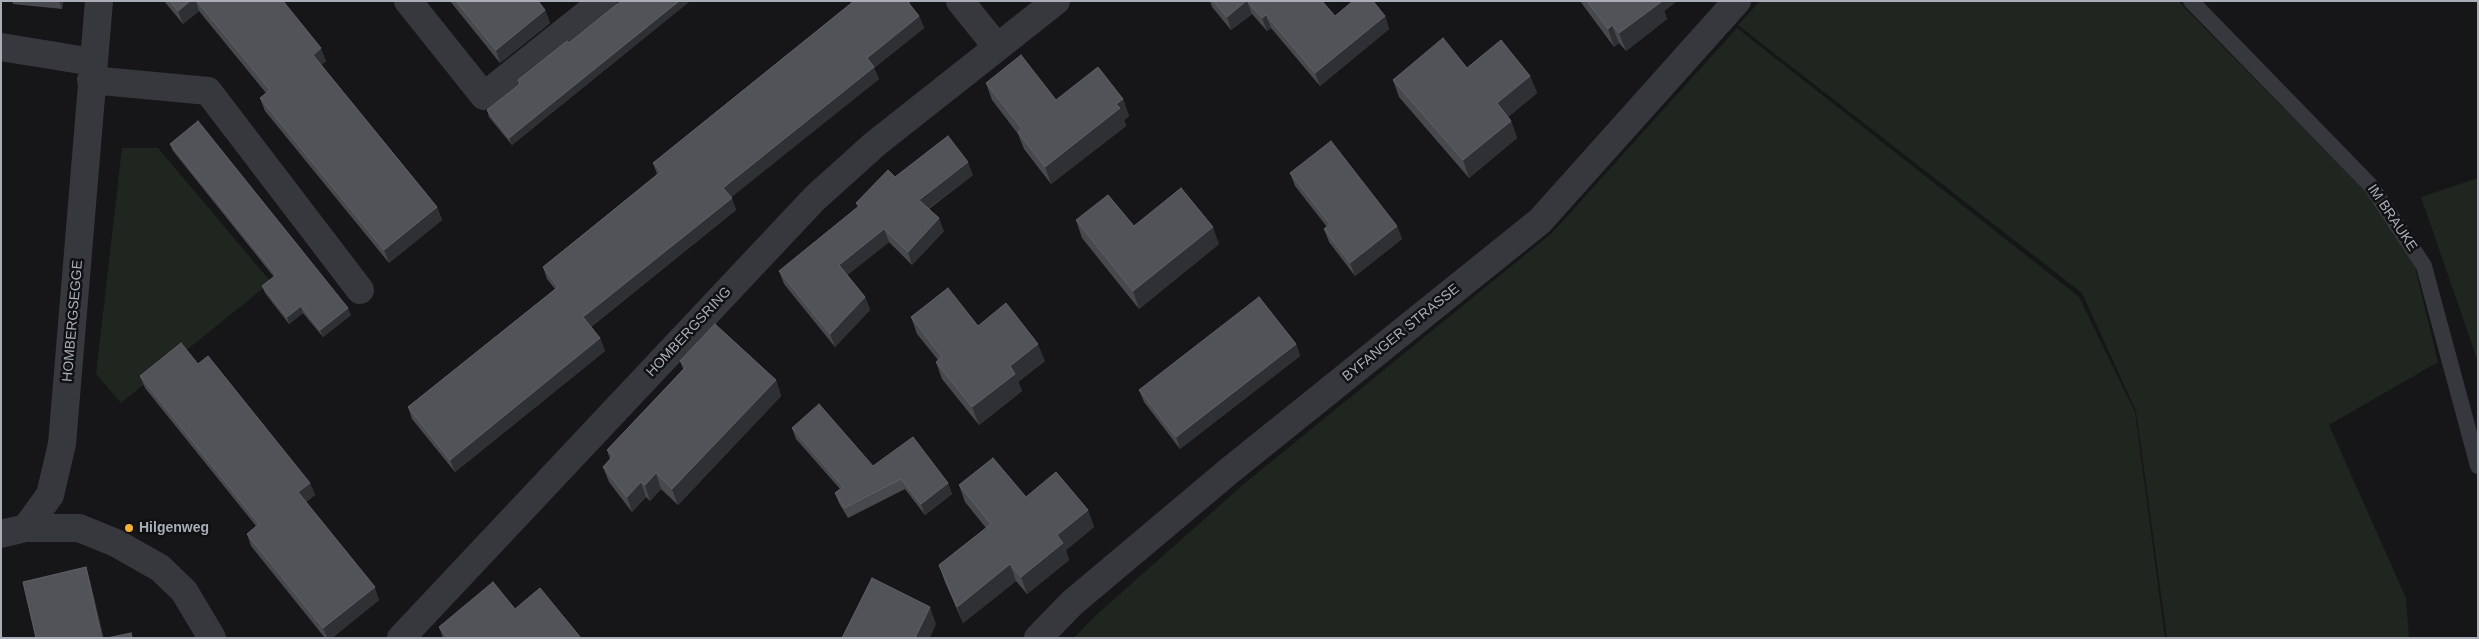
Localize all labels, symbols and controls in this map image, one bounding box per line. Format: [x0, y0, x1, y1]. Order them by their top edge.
street label: IM BRAUKE [2364, 181, 2420, 255]
street label: HOMBERGSEGGE [59, 259, 87, 383]
street label: BYFANGER STRASSE [1339, 281, 1463, 385]
street label: HOMBERGSRING [643, 284, 735, 380]
place label: Hilgenweg [139, 520, 209, 536]
marker: Hilgenweg [123, 522, 135, 534]

